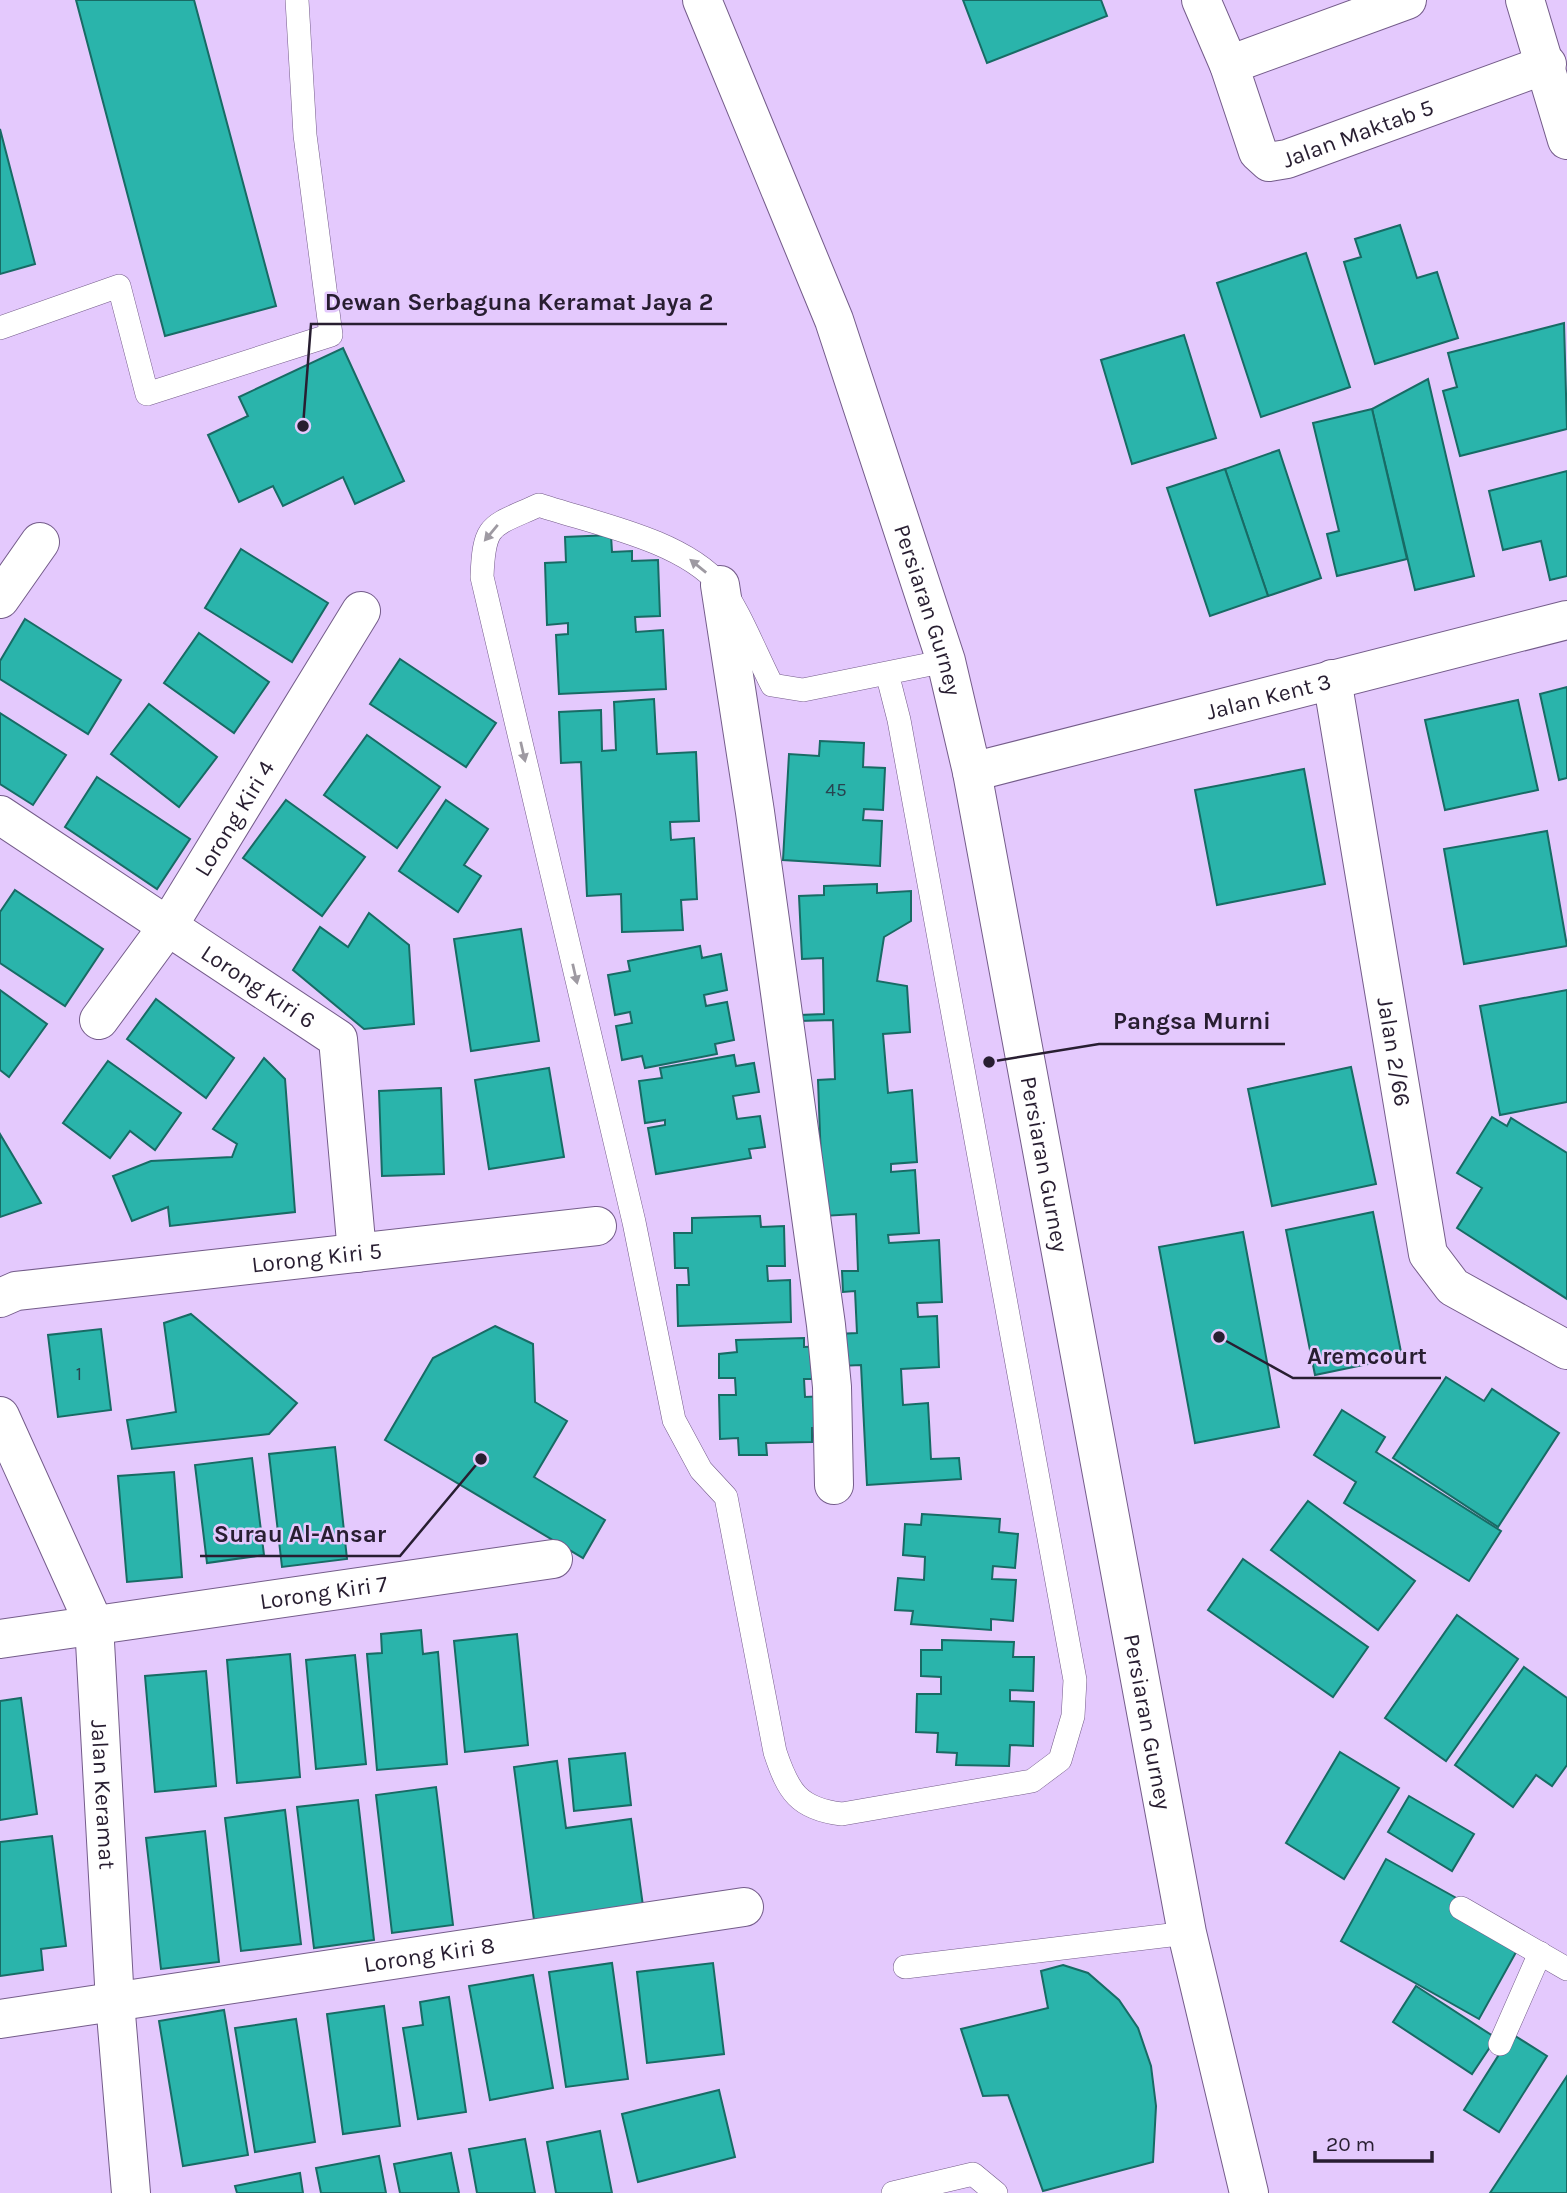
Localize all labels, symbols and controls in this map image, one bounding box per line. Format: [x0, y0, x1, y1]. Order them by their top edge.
street label: Jalan Maktab 5 [1279, 94, 1437, 174]
callout: Dewan Serbaguna Keramat Jaya 2 [311, 279, 727, 324]
text: Dewan Serbaguna Keramat Jaya 2 [325, 288, 713, 316]
street label: Persiaran Gurney [888, 521, 967, 699]
one-way arrow [484, 524, 499, 541]
one-way arrow [690, 559, 707, 574]
street label: Jalan Kent 3 [1203, 668, 1334, 726]
one-way arrow [518, 741, 529, 763]
street label: Lorong Kiri 4 [189, 755, 280, 881]
house number: 45 [825, 779, 847, 801]
street label: Lorong Kiri 6 [196, 939, 320, 1034]
one-way arrow [570, 963, 581, 985]
street label: Jalan 2/66 [1371, 995, 1416, 1108]
callout: Pangsa Murni [1099, 999, 1285, 1044]
text: Pangsa Murni [1113, 1007, 1271, 1035]
street label: Persiaran Gurney [1015, 1074, 1074, 1255]
street label: Lorong Kiri 5 [250, 1237, 383, 1279]
callout: Aremcourt [1293, 1333, 1441, 1378]
text: Aremcourt [1307, 1342, 1427, 1370]
house number: 1 [76, 1363, 82, 1385]
callout: Surau Al-Ansar [200, 1511, 400, 1556]
text: Surau Al-Ansar [214, 1520, 387, 1548]
street label: Lorong Kiri 7 [258, 1570, 390, 1615]
street label: Persiaran Gurney [1118, 1632, 1177, 1812]
street label: Jalan Keramat [85, 1719, 121, 1871]
street label: Lorong Kiri 8 [362, 1932, 497, 1978]
scale bar [1315, 2120, 1432, 2164]
text: 20 m [1326, 2132, 1375, 2156]

